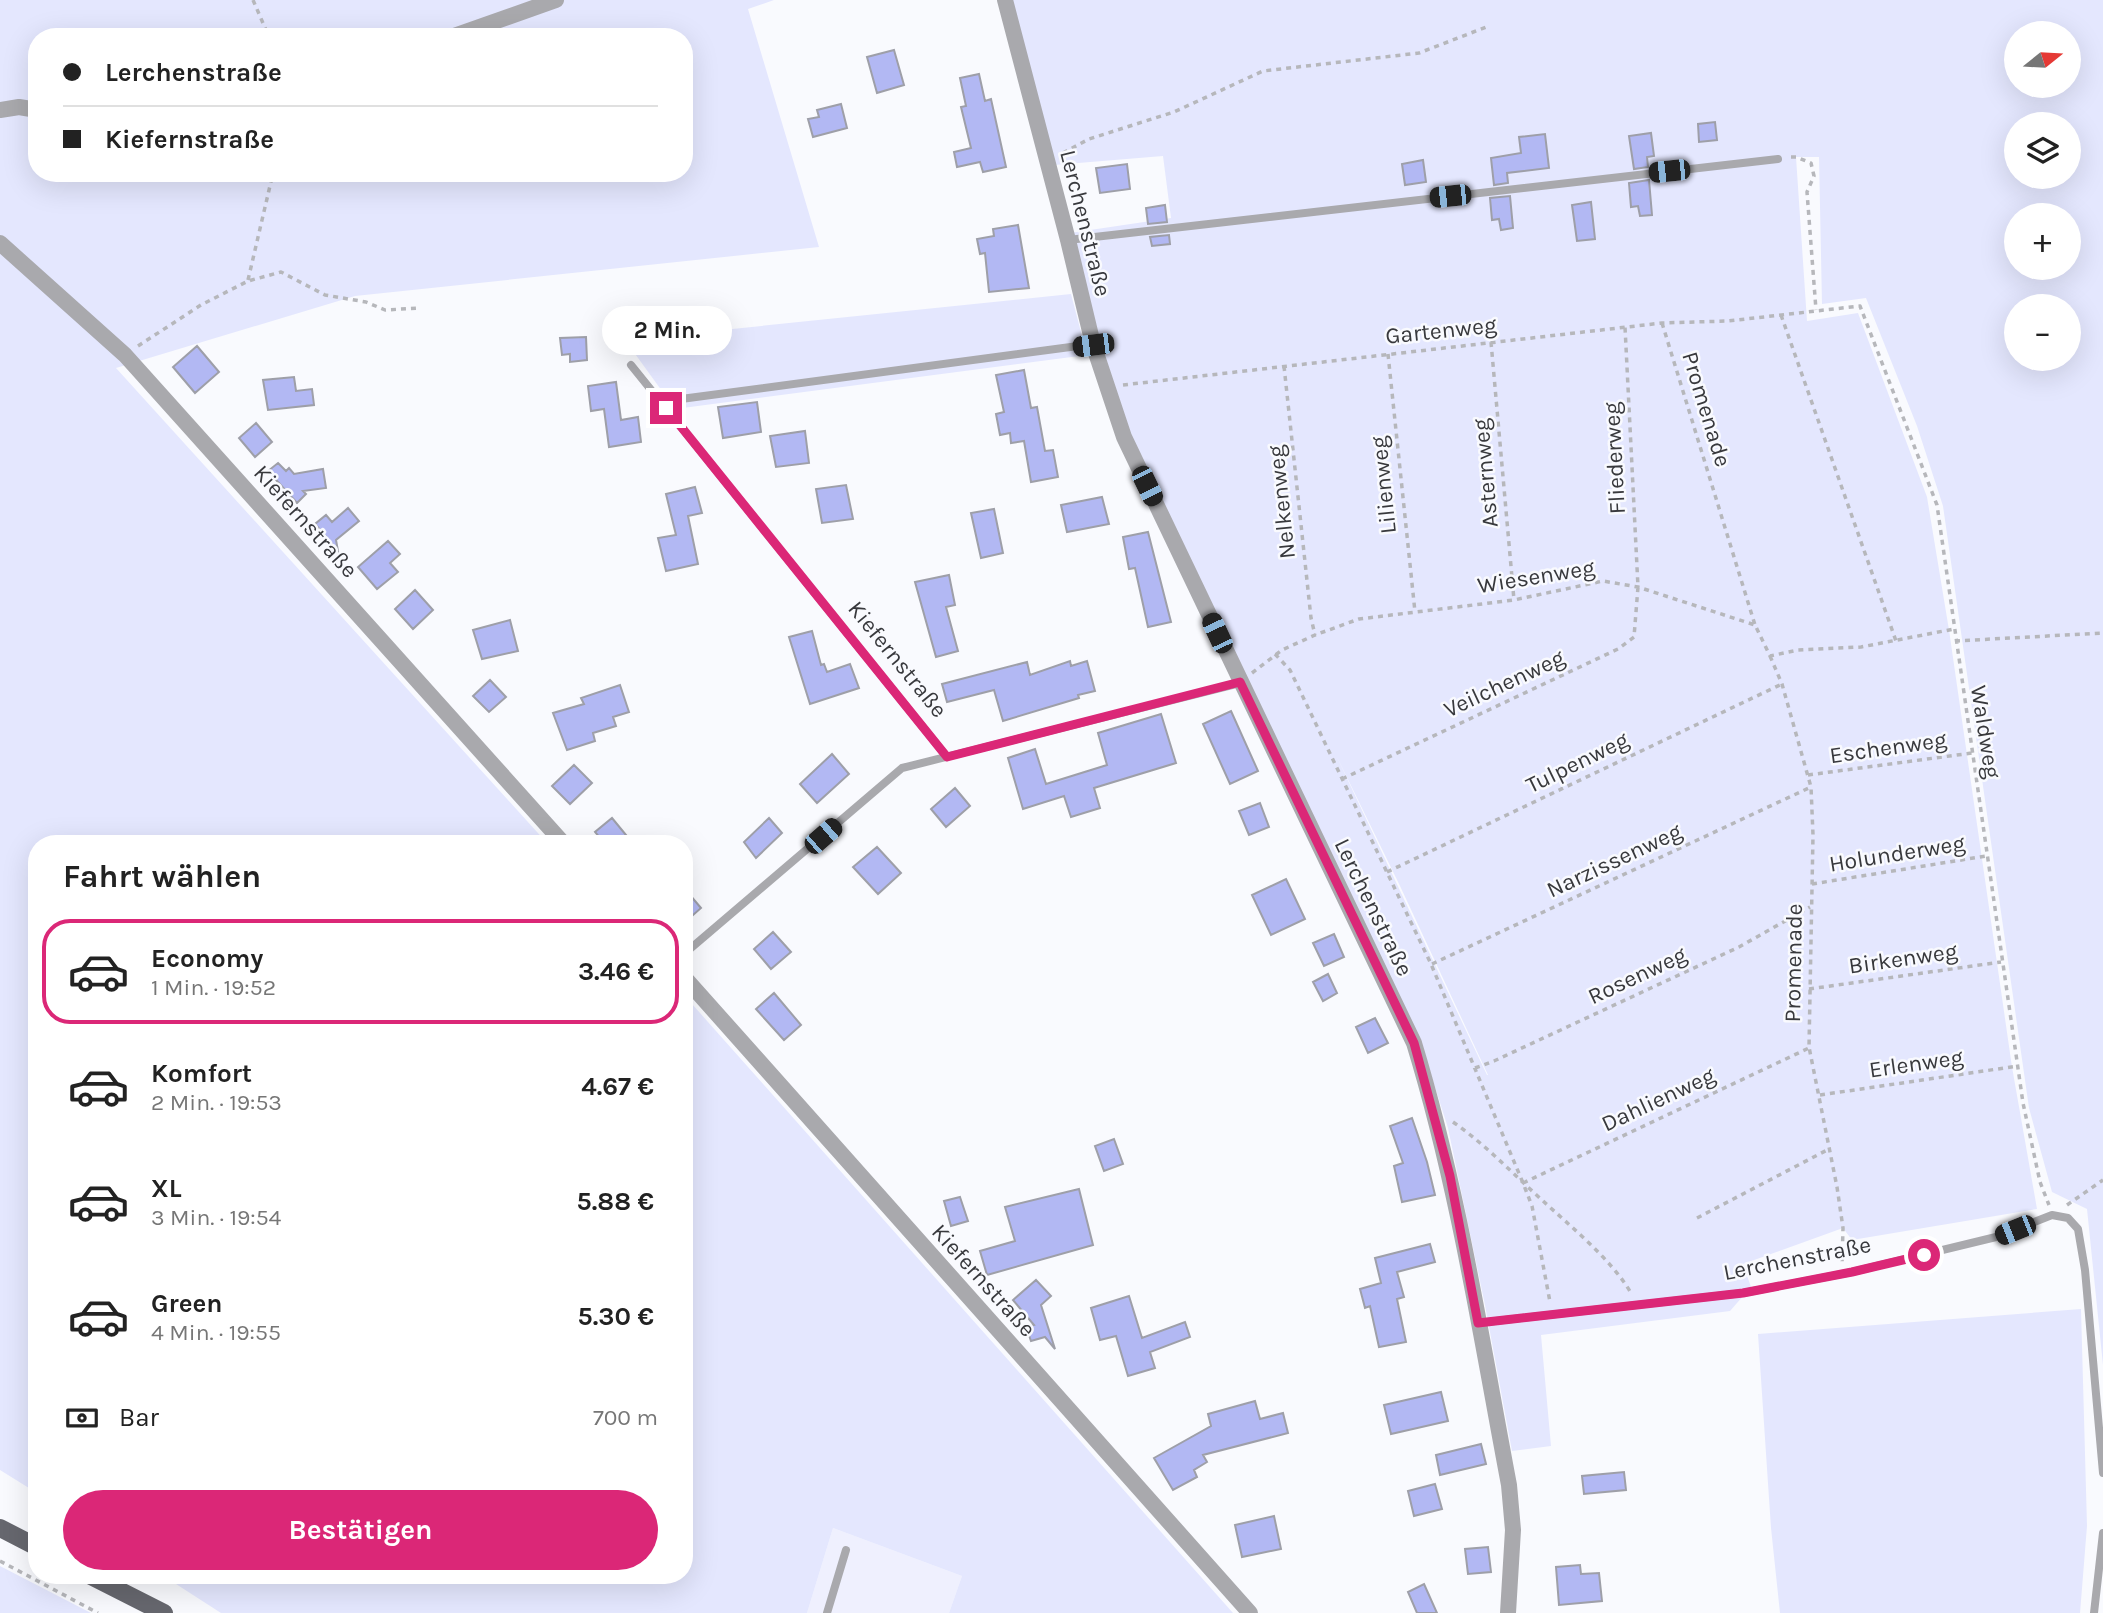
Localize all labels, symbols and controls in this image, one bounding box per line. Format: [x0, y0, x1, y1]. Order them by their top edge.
north arrow [2004, 21, 2081, 98]
map controls [2004, 21, 2081, 371]
text: Lerchenstraße [105, 57, 282, 88]
button: layers [2004, 112, 2081, 189]
text: Kiefernstraße [105, 124, 274, 155]
street label: Lerchenstraße [1054, 147, 1117, 299]
car [1648, 158, 1691, 184]
car [1429, 183, 1472, 209]
button: + [2004, 203, 2081, 280]
button: − [2004, 294, 2081, 371]
callout: 2 Min. [601, 306, 731, 356]
street label: Gartenweg [1384, 311, 1498, 350]
text: 2 Min. [634, 317, 700, 344]
car [1071, 332, 1116, 358]
street label: Promenade [1676, 348, 1737, 470]
route end [650, 392, 682, 424]
street label: Fliederweg [1598, 401, 1631, 515]
street label: Asternweg [1467, 417, 1504, 529]
street label: Lilienweg [1365, 435, 1402, 535]
street label: Nelkenweg [1262, 444, 1301, 560]
street label: Kiefernstraße [248, 459, 363, 583]
car [1129, 463, 1166, 509]
street label: Wiesenweg [1475, 554, 1597, 599]
street label: Kiefernstraße [842, 596, 953, 723]
car [1199, 610, 1236, 656]
street label: Veilchenweg [1440, 644, 1569, 723]
street label: Waldweg [1965, 684, 2006, 781]
street label: Tulpenweg [1521, 726, 1633, 799]
street label: Eschenweg [1828, 726, 1948, 769]
car [801, 814, 846, 858]
street label: Narzissenweg [1542, 817, 1686, 903]
street label: Holunderweg [1827, 829, 1967, 878]
street label: Lerchenstraße [1329, 834, 1419, 981]
text: Fahrt wählen [63, 858, 261, 895]
street label: Promenade [1779, 903, 1808, 1023]
street label: Birkenweg [1847, 938, 1959, 979]
icon: car [67, 940, 130, 1003]
street label: Rosenweg [1584, 941, 1691, 1010]
text: Economy [151, 943, 263, 974]
text: 3.46 € [578, 956, 654, 987]
text: 1 Min. · 19:52 [151, 974, 276, 1001]
street label: Erlenweg [1867, 1044, 1965, 1083]
icon: car [67, 1055, 130, 1118]
text: Komfort [151, 1058, 252, 1089]
street label: Dahlienweg [1597, 1061, 1719, 1138]
text: 4.67 € [581, 1071, 654, 1102]
text: 2 Min. · 19:53 [151, 1089, 282, 1116]
icon: car [67, 1170, 130, 1233]
text: XL [151, 1173, 182, 1204]
text: 5.88 € [577, 1186, 654, 1217]
text: 3 Min. · 19:54 [151, 1204, 281, 1231]
car [1992, 1212, 2039, 1248]
street label: Kiefernstraße [926, 1218, 1041, 1342]
street label: Lerchenstraße [1721, 1231, 1873, 1286]
route start [1908, 1239, 1940, 1271]
icon: car [67, 1285, 130, 1348]
text: Green [151, 1288, 223, 1319]
text: 5.30 € [578, 1301, 654, 1332]
text: 4 Min. · 19:55 [151, 1319, 281, 1346]
icon: cash [63, 1399, 101, 1437]
text: Bar [119, 1402, 159, 1433]
text: 700 m [593, 1404, 658, 1431]
button: Bestätigen [63, 1490, 658, 1570]

